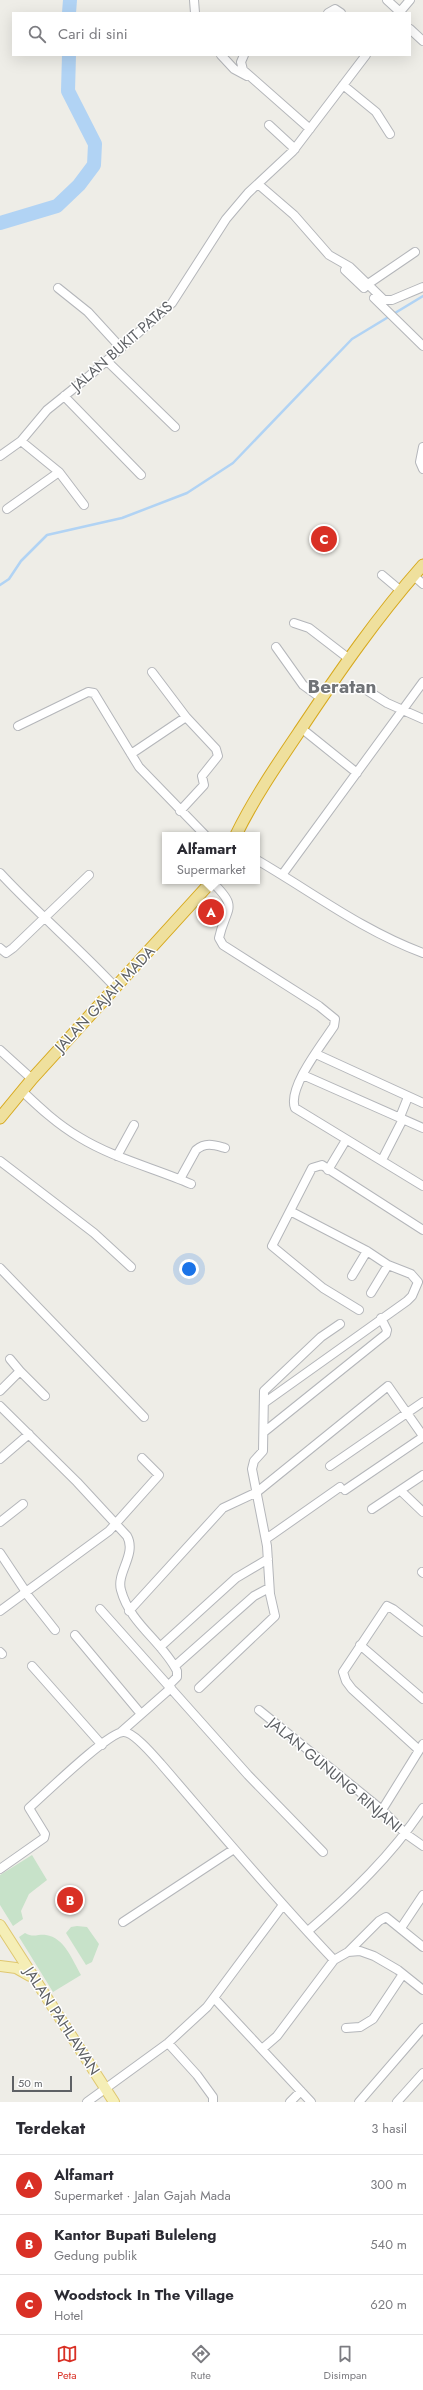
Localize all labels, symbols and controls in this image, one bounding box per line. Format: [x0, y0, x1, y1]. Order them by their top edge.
search box [12, 12, 411, 56]
icon: search [26, 23, 48, 45]
text: Cari di sini [58, 23, 128, 45]
street label: JALAN BUKIT PATAS [65, 296, 177, 398]
pin: C [311, 524, 337, 554]
district label: Beratan [308, 673, 376, 700]
popup [162, 832, 260, 884]
text: Alfamart [177, 838, 236, 860]
text: Supermarket [177, 860, 245, 879]
pin: A [198, 897, 224, 927]
street label: JALAN GAJAH MADA [48, 941, 160, 1059]
your location [179, 1259, 199, 1279]
street label: JALAN GUNUNG RINJANI [262, 1711, 407, 1838]
pin: B [57, 1885, 83, 1915]
street label: JALAN PAHLAWAN [18, 1961, 105, 2079]
scale bar [12, 2074, 72, 2093]
text: 50 m [18, 2075, 43, 2091]
text: Terdekat [16, 2116, 85, 2140]
text: 3 hasil [371, 2119, 407, 2138]
text: Alfamart [54, 2164, 114, 2186]
text: A [24, 2175, 34, 2194]
text: 300 m [370, 2175, 407, 2194]
text: Supermarket · Jalan Gajah Mada [54, 2186, 231, 2205]
text: Kantor Bupati Buleleng [54, 2224, 216, 2246]
text: B [25, 2235, 33, 2254]
text: 540 m [370, 2235, 407, 2254]
text: Gedung publik [54, 2246, 137, 2265]
text: Woodstock In The Village [54, 2284, 234, 2306]
text: C [24, 2295, 34, 2314]
text: 620 m [370, 2295, 407, 2314]
text: Hotel [54, 2306, 83, 2325]
tab: Peta [56, 2343, 78, 2383]
tab: Rute [190, 2343, 212, 2383]
tab: Disimpan [324, 2343, 367, 2383]

